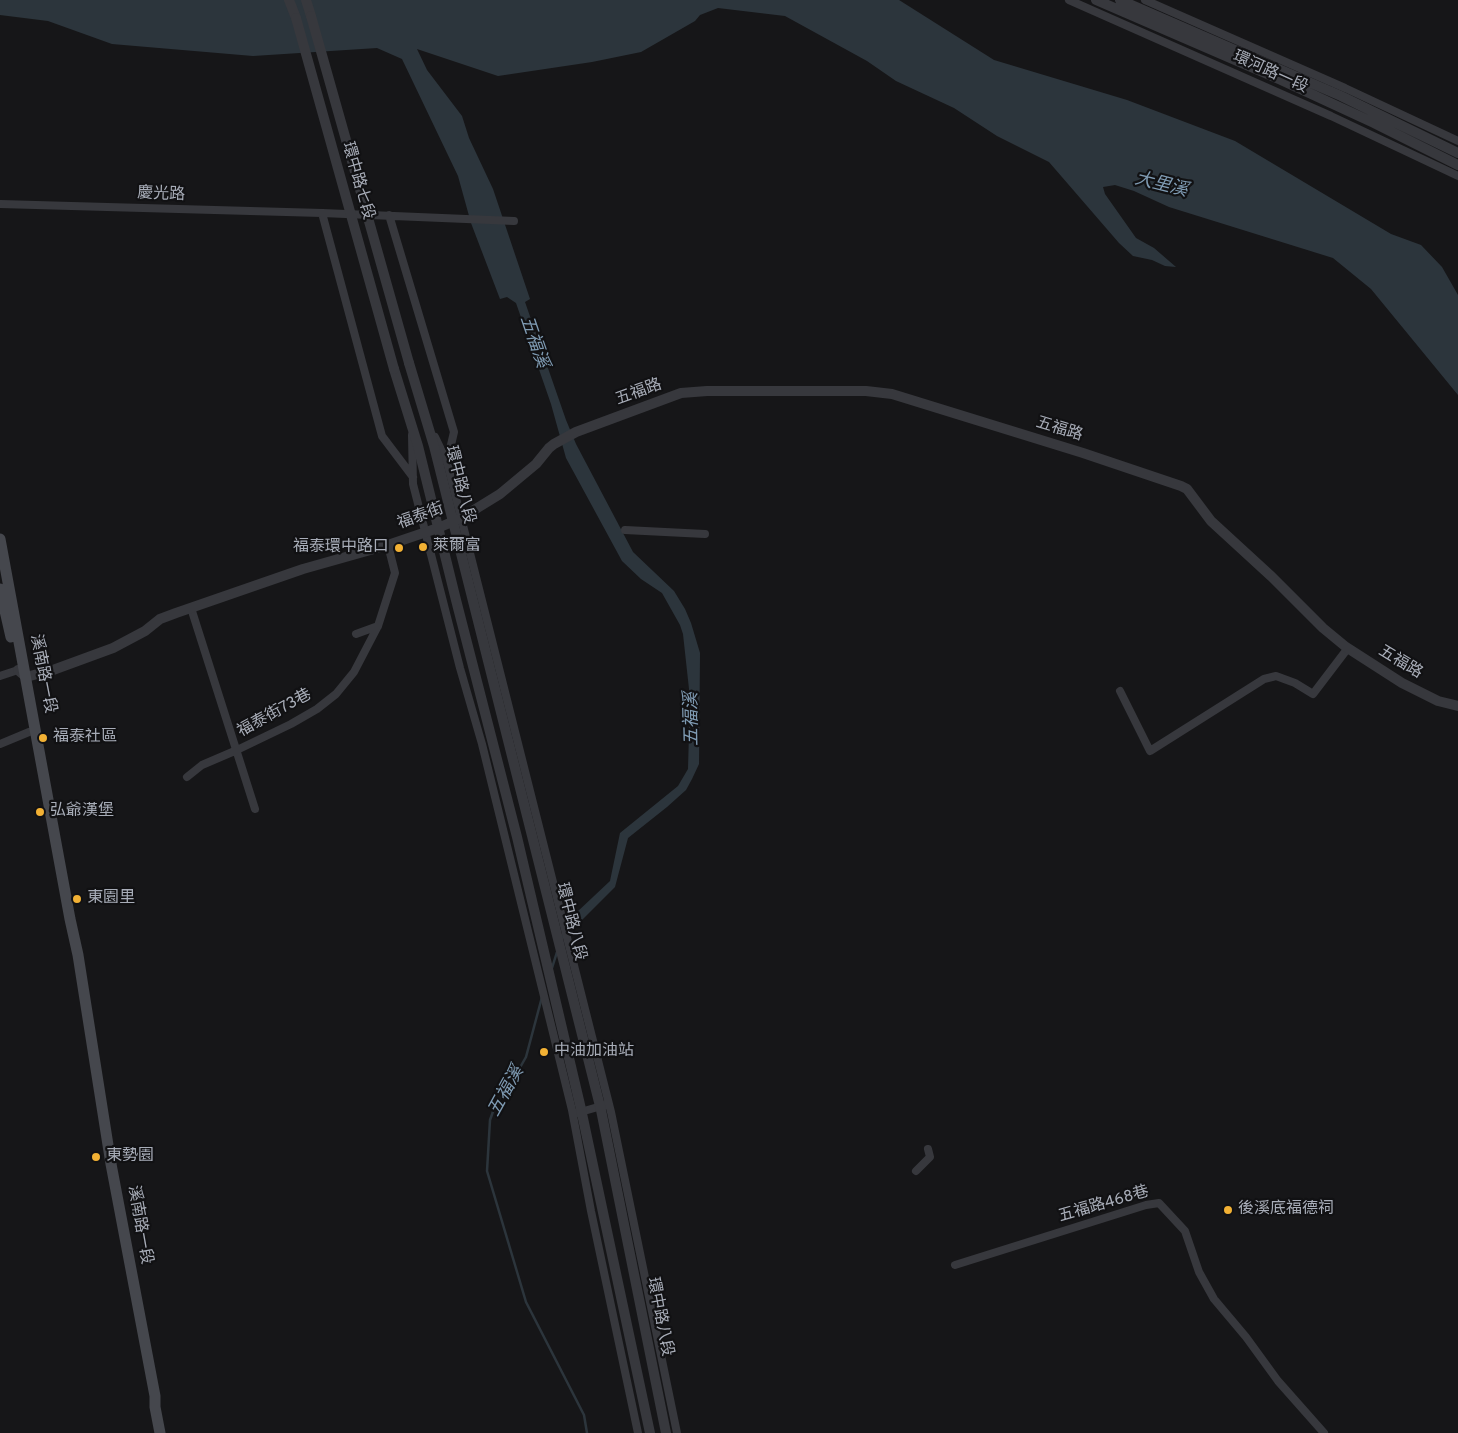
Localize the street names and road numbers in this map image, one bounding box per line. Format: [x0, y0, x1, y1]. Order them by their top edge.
street label: 環河路一段 [1230, 48, 1310, 98]
street label: 環中路七段 [337, 140, 377, 222]
street label: 慶光路 [137, 185, 185, 205]
street label: 五福路 [613, 376, 665, 410]
street label: 五福路 [1033, 414, 1085, 446]
street label: 環中路八段 [440, 444, 478, 526]
street label: 福泰街 [395, 500, 447, 534]
street label: 溪南路一段 [25, 633, 59, 715]
street label: 五福路 [1374, 642, 1426, 684]
street label: 福泰街73巷 [235, 686, 315, 742]
street label: 環中路八段 [551, 881, 589, 963]
street label: 五福路468巷 [1057, 1183, 1151, 1227]
street label: 溪南路一段 [123, 1184, 155, 1266]
street label: 環中路八段 [642, 1276, 676, 1358]

